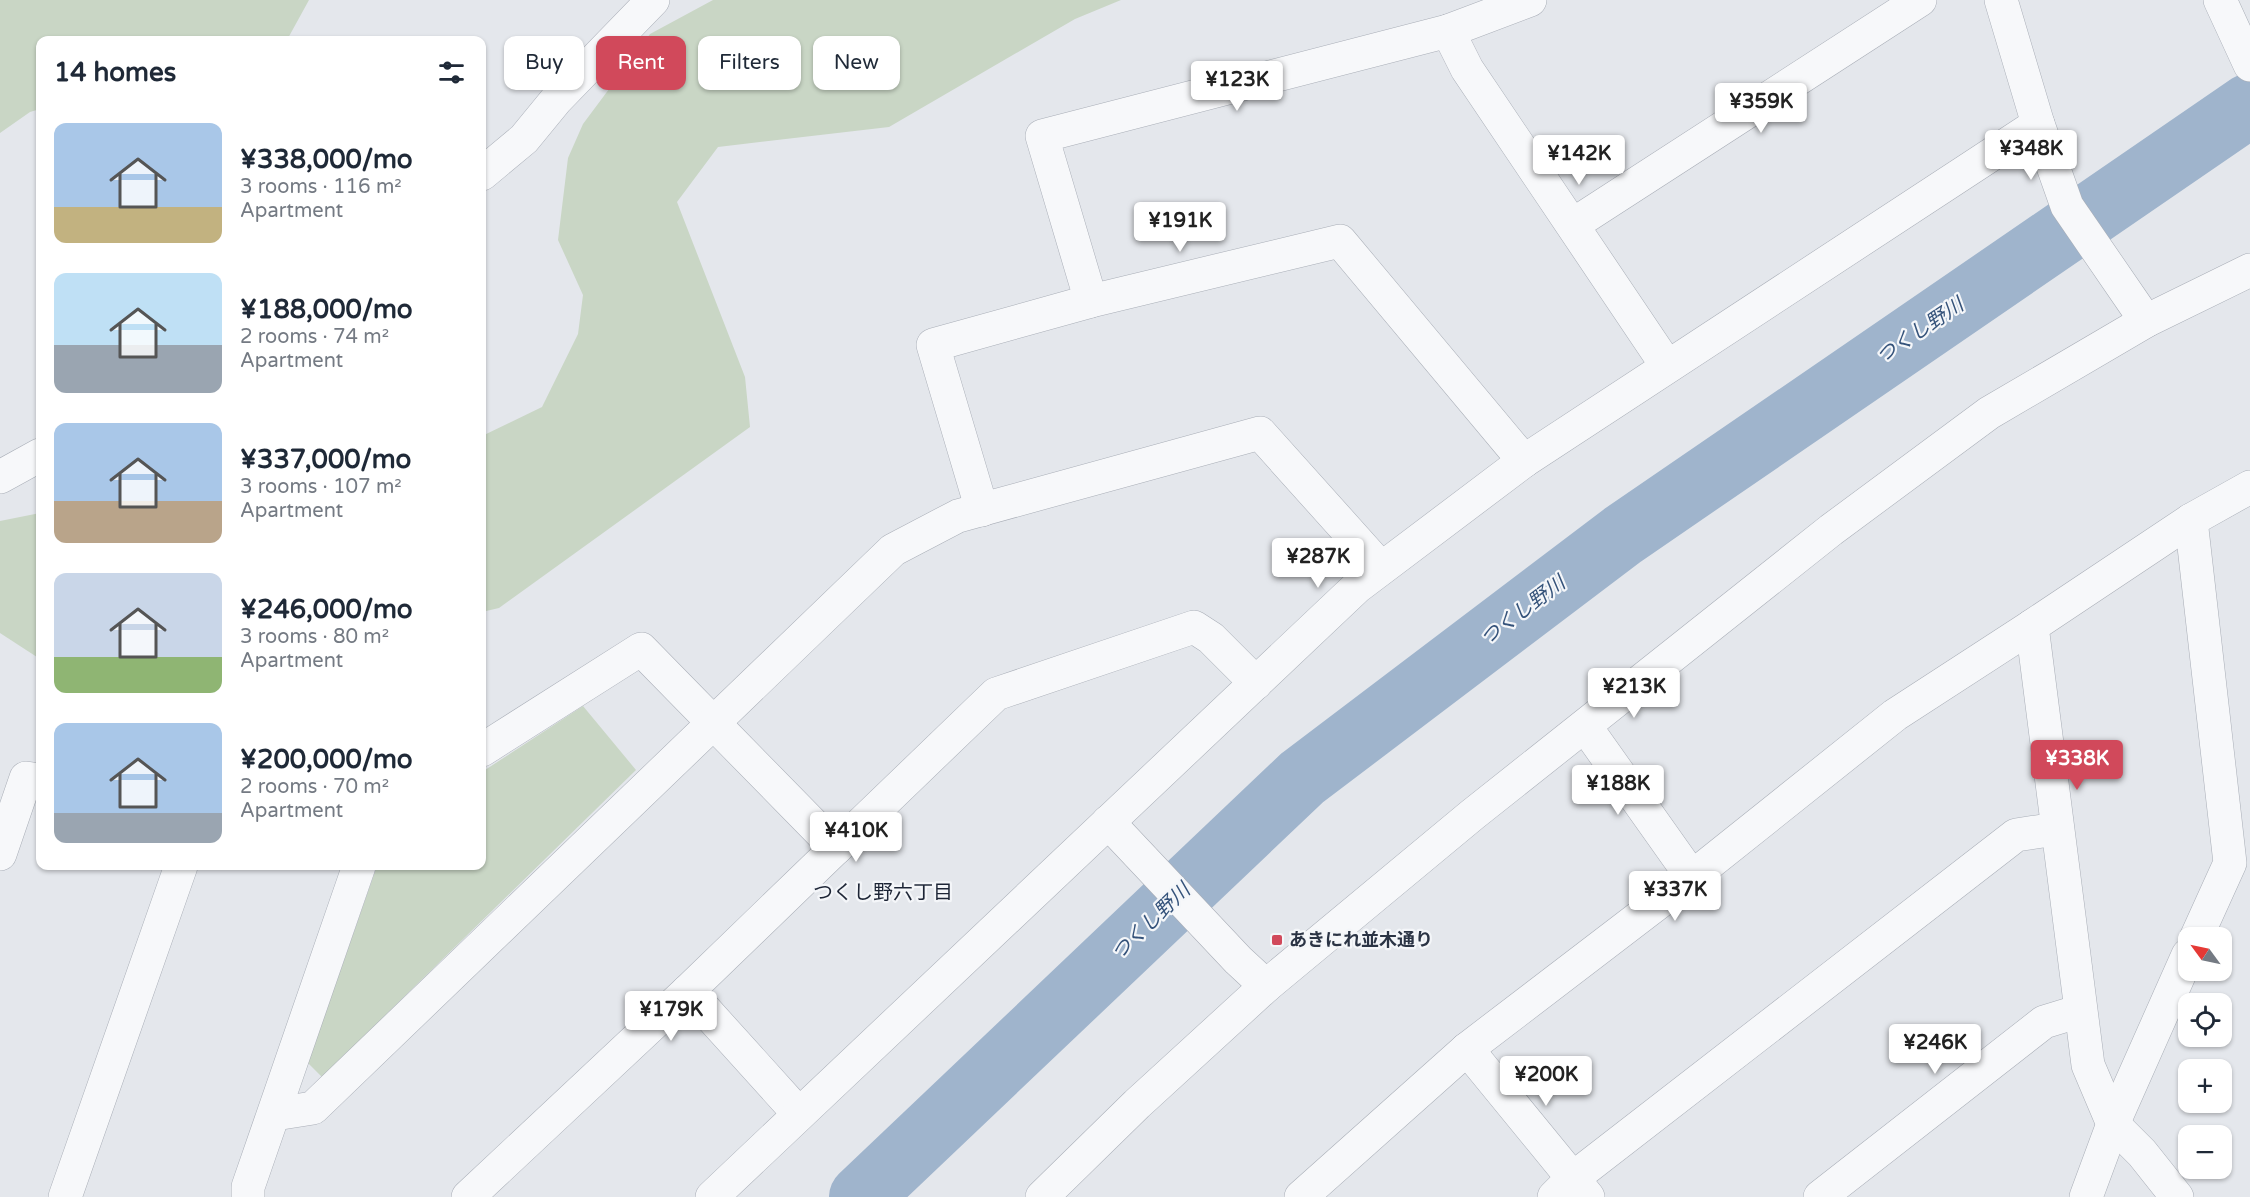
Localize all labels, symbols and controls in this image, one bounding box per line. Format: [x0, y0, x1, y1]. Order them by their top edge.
chip: Buy [504, 36, 584, 90]
chip: Rent [596, 36, 686, 90]
chip: Filters [698, 36, 801, 90]
chip: New [813, 36, 900, 90]
icon: filters [435, 56, 468, 89]
text: 14 homes [54, 57, 176, 88]
pin: ¥123K [1195, 61, 1279, 112]
text: ¥123K [1205, 68, 1269, 92]
pin: ¥359K [1719, 83, 1803, 134]
text: ¥359K [1729, 90, 1793, 114]
pin: ¥348K [1989, 130, 2073, 181]
pin: ¥142K [1537, 135, 1621, 186]
text: ¥348K [1999, 137, 2063, 161]
text: ¥142K [1547, 142, 1611, 166]
text: ¥338,000/mo [240, 144, 413, 175]
icon: home [102, 147, 174, 219]
text: 3 rooms · 116 m² [240, 175, 402, 199]
text: Apartment [240, 199, 343, 223]
pin: ¥191K [1138, 202, 1222, 253]
text: ¥191K [1148, 209, 1212, 233]
water label: つくし野川 [1872, 292, 1970, 369]
text: ¥188,000/mo [240, 294, 413, 325]
icon: home [102, 297, 174, 369]
text: 2 rooms · 74 m² [240, 325, 389, 349]
text: Apartment [240, 349, 343, 373]
text: ¥337,000/mo [240, 444, 411, 475]
icon: home [102, 447, 174, 519]
text: 3 rooms · 107 m² [240, 475, 402, 499]
text: Apartment [240, 499, 343, 523]
pin: ¥287K [1276, 538, 1360, 589]
text: ¥287K [1286, 545, 1350, 569]
water label: つくし野川 [1476, 570, 1572, 651]
text: ¥246,000/mo [240, 594, 413, 625]
icon: home [102, 597, 174, 669]
text: 3 rooms · 80 m² [240, 625, 389, 649]
text: Apartment [240, 649, 343, 673]
pin: ¥213K [1592, 668, 1676, 719]
text: ¥213K [1602, 675, 1666, 699]
pin: ¥338K [2035, 740, 2119, 791]
text: ¥200,000/mo [240, 744, 413, 775]
icon: home [102, 747, 174, 819]
text: ¥338K [2045, 747, 2109, 771]
pin: ¥188K [1576, 765, 1660, 816]
text: ¥188K [1586, 772, 1650, 796]
text: 2 rooms · 70 m² [240, 775, 389, 799]
text: Apartment [240, 799, 343, 823]
pin: ¥410K [814, 812, 898, 863]
text: ¥410K [824, 819, 888, 843]
pin: ¥337K [1633, 871, 1717, 922]
water label: つくし野川 [1107, 877, 1197, 965]
text: ¥337K [1643, 878, 1707, 902]
district label: つくし野六丁目 [813, 881, 953, 905]
north arrow [2178, 927, 2232, 981]
map controls [2178, 927, 2232, 1179]
place label: あきにれ並木通り [1289, 929, 1433, 951]
marker: あきにれ並木通り [1270, 933, 1284, 947]
pin: ¥179K [629, 991, 713, 1042]
button: locate [2178, 993, 2232, 1047]
text: ¥179K [639, 998, 703, 1022]
pin: ¥246K [1893, 1024, 1977, 1075]
text: ¥246K [1903, 1031, 1967, 1055]
pin: ¥200K [1504, 1056, 1588, 1107]
button: + [2178, 1059, 2232, 1113]
text: ¥200K [1514, 1063, 1578, 1087]
button: − [2178, 1125, 2232, 1179]

